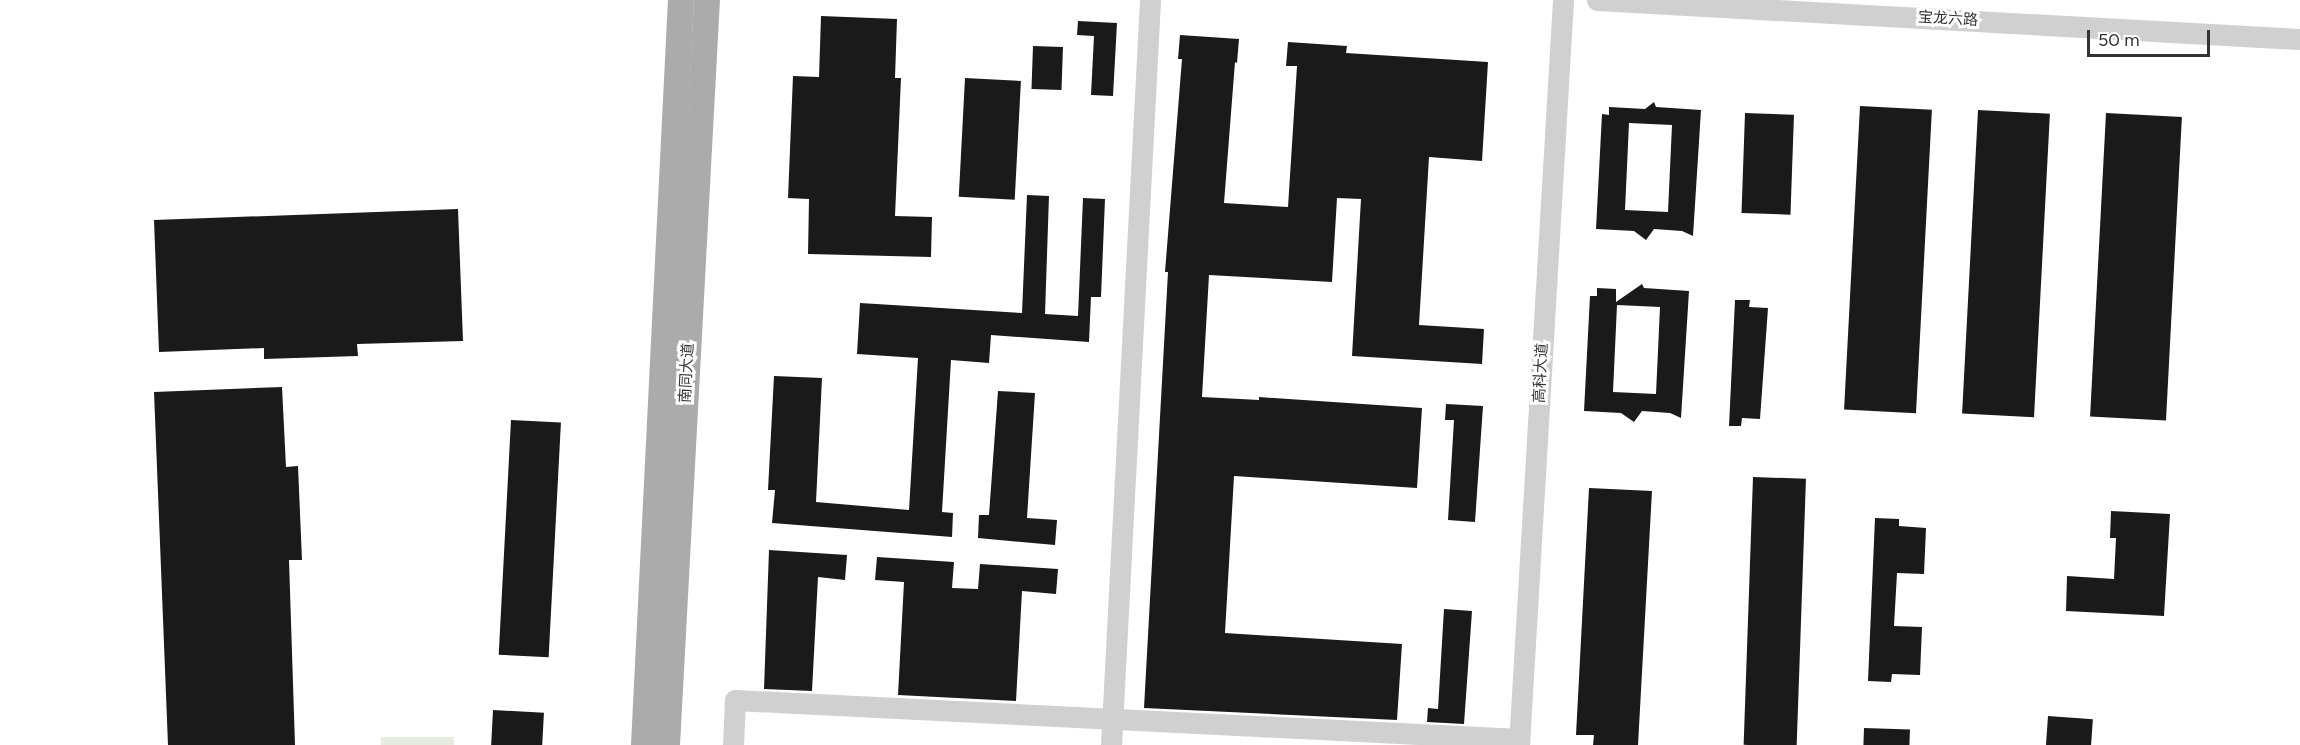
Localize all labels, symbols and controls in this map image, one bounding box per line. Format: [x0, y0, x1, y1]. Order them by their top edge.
street label: 宝龙六路 [1918, 8, 1978, 30]
scale bar [2090, 18, 2213, 56]
text: 50 m [2098, 29, 2140, 51]
street label: 南同大道 [676, 343, 698, 403]
street label: 高科大道 [1530, 343, 1552, 403]

